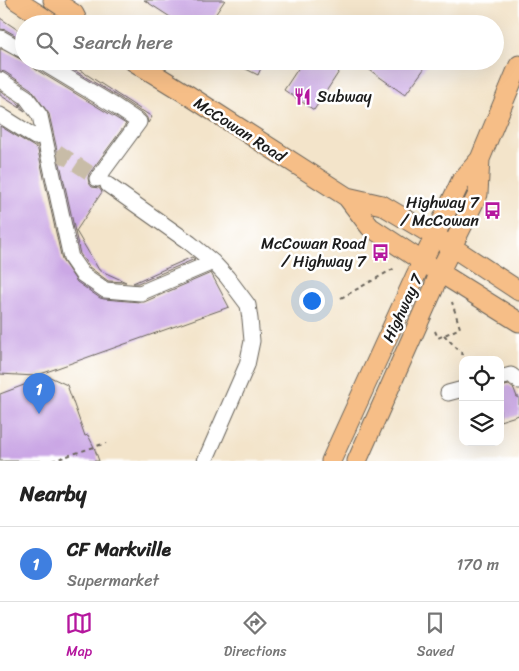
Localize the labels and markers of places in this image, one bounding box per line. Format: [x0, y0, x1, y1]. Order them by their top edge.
place label: Subway [317, 82, 372, 111]
restaurant icon: Subway [293, 86, 313, 106]
place label: Highway 7 / McCowan [400, 188, 480, 235]
bus stop icon: Highway 7 / McCowan [483, 201, 503, 221]
place label: McCowan Road / Highway 7 [261, 229, 368, 276]
bus stop icon: McCowan Road / Highway 7 [370, 242, 390, 262]
pin: 1 [23, 373, 55, 414]

